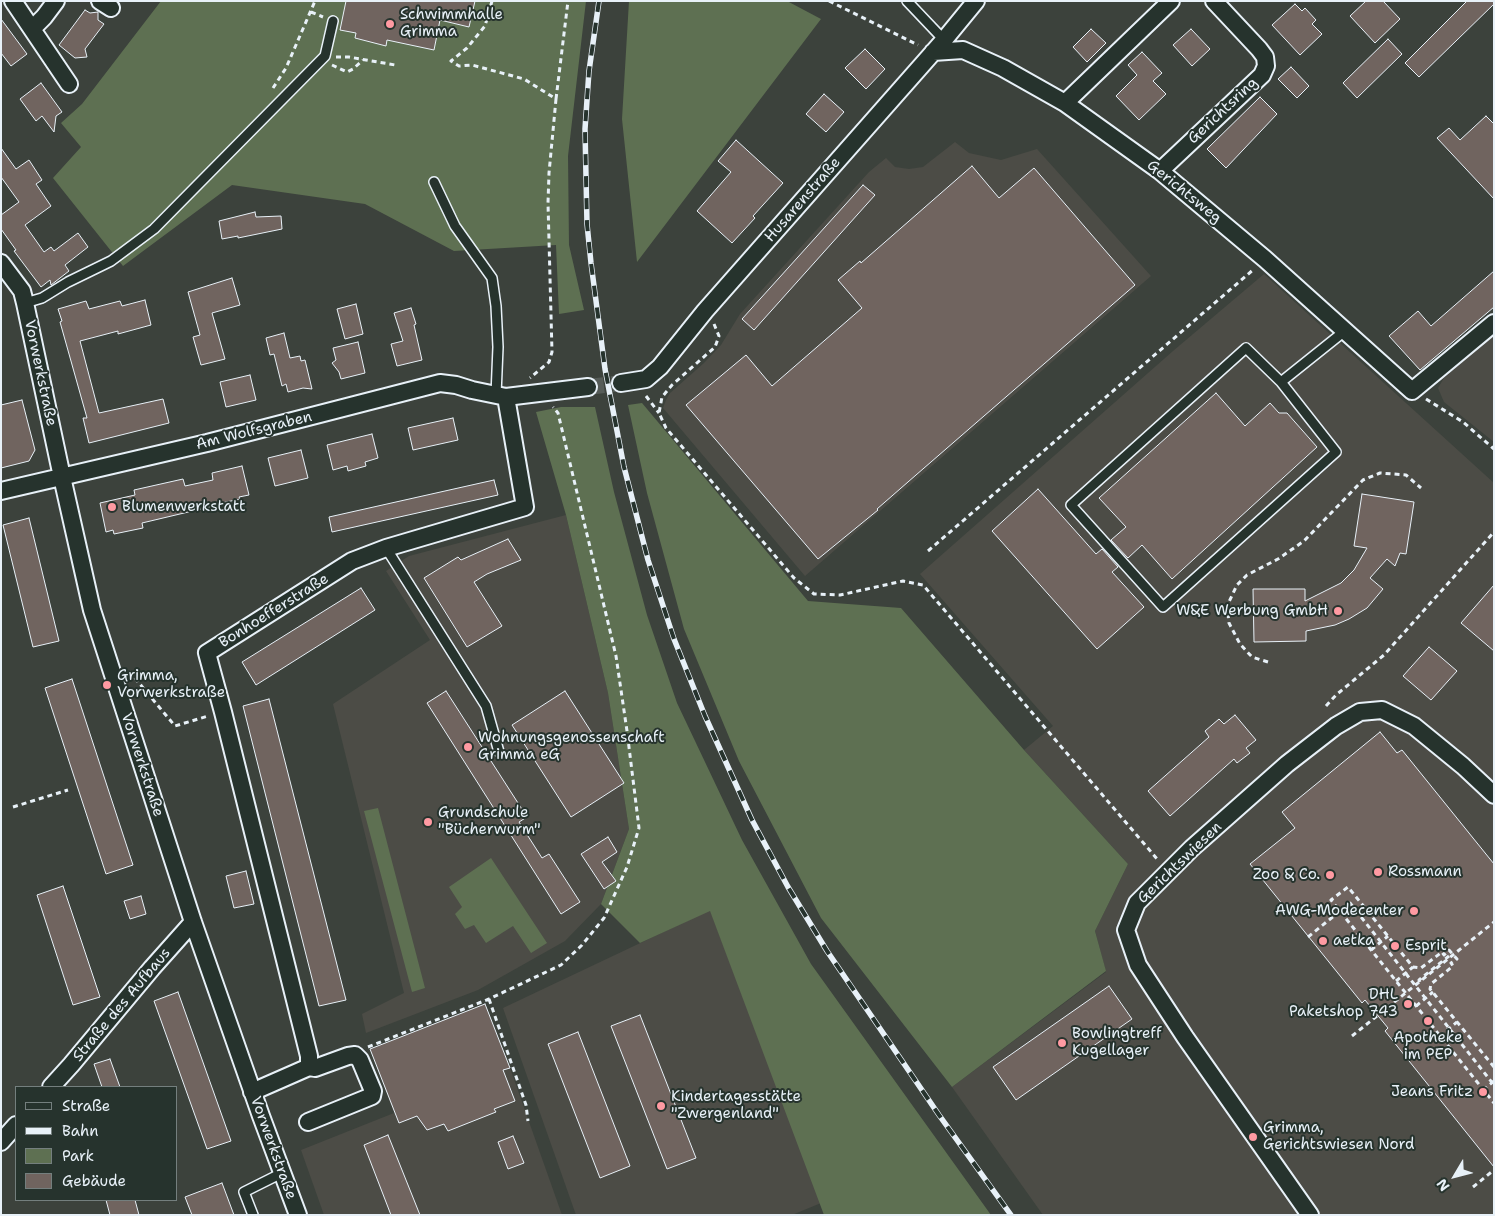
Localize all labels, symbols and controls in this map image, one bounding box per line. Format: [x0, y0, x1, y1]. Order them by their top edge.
place label: Schwimmhalle Grimma [400, 6, 503, 41]
marker: Schwimmhalle Grimma [384, 18, 396, 30]
street label: Gerichtsring [1184, 74, 1262, 148]
street label: Husarenstraße [761, 154, 845, 246]
street label: Gerichtsweg [1143, 157, 1225, 227]
street label: Vorwerkstraße [20, 318, 60, 428]
street label: Am Wolfsgraben [194, 408, 314, 454]
place label: Blumenwerkstatt [122, 498, 246, 516]
marker: Blumenwerkstatt [106, 501, 118, 513]
street label: Bonhoefferstraße [216, 570, 332, 652]
place label: W&E Werbung GmbH [1176, 602, 1328, 620]
marker: W&E Werbung GmbH [1332, 605, 1344, 617]
place label: Grimma, Vorwerkstraße [117, 667, 225, 702]
marker: Grimma, Vorwerkstraße [101, 679, 113, 691]
street label: Vorwerkstraße [117, 711, 167, 819]
place label: Wohnungsgenossenschaft Grimma eG [478, 729, 665, 764]
marker: Wohnungsgenossenschaft Grimma eG [462, 741, 474, 753]
place label: Grundschule "Bücherwurm" [438, 804, 541, 839]
marker: Grundschule "Bücherwurm" [422, 816, 434, 828]
street label: Gerichtswiesen [1134, 818, 1226, 908]
place label: Rossmann [1388, 863, 1462, 881]
place label: Zoo & Co. [1253, 866, 1320, 884]
marker: Rossmann [1372, 866, 1384, 878]
marker: Zoo & Co. [1324, 869, 1336, 881]
place label: AWG-Modecenter [1275, 902, 1404, 920]
marker: AWG-Modecenter [1408, 905, 1420, 917]
place label: aetka [1333, 932, 1374, 950]
marker: aetka [1317, 935, 1329, 947]
place label: Esprit [1405, 937, 1447, 955]
marker: Esprit [1389, 940, 1401, 952]
street label: Straße des Aufbaus [69, 945, 175, 1065]
place label: DHL Paketshop 743 [1289, 986, 1398, 1021]
marker: DHL Paketshop 743 [1402, 998, 1414, 1010]
marker: Apotheke im PEP [1422, 1015, 1434, 1027]
place label: Bowlingtreff Kugellager [1072, 1025, 1162, 1060]
place label: Apotheke im PEP [1394, 1029, 1462, 1064]
marker: Bowlingtreff Kugellager [1056, 1037, 1068, 1049]
place label: Jeans Fritz [1391, 1083, 1473, 1101]
legend [15, 1086, 178, 1201]
marker: Jeans Fritz [1477, 1086, 1489, 1098]
place label: Kindertagesstätte "Zwergenland" [671, 1088, 801, 1123]
street label: Vorwerkstraße [246, 1094, 300, 1202]
text: Straße [62, 1096, 110, 1116]
marker: Kindertagesstätte "Zwergenland" [655, 1100, 667, 1112]
place label: Grimma, Gerichtswiesen Nord [1263, 1119, 1414, 1154]
text: Bahn [62, 1121, 98, 1141]
marker: Grimma, Gerichtswiesen Nord [1247, 1131, 1259, 1143]
text: Park [62, 1146, 94, 1166]
north arrow [1430, 1151, 1480, 1201]
text: Gebäude [62, 1171, 126, 1191]
text: N [1432, 1175, 1454, 1195]

